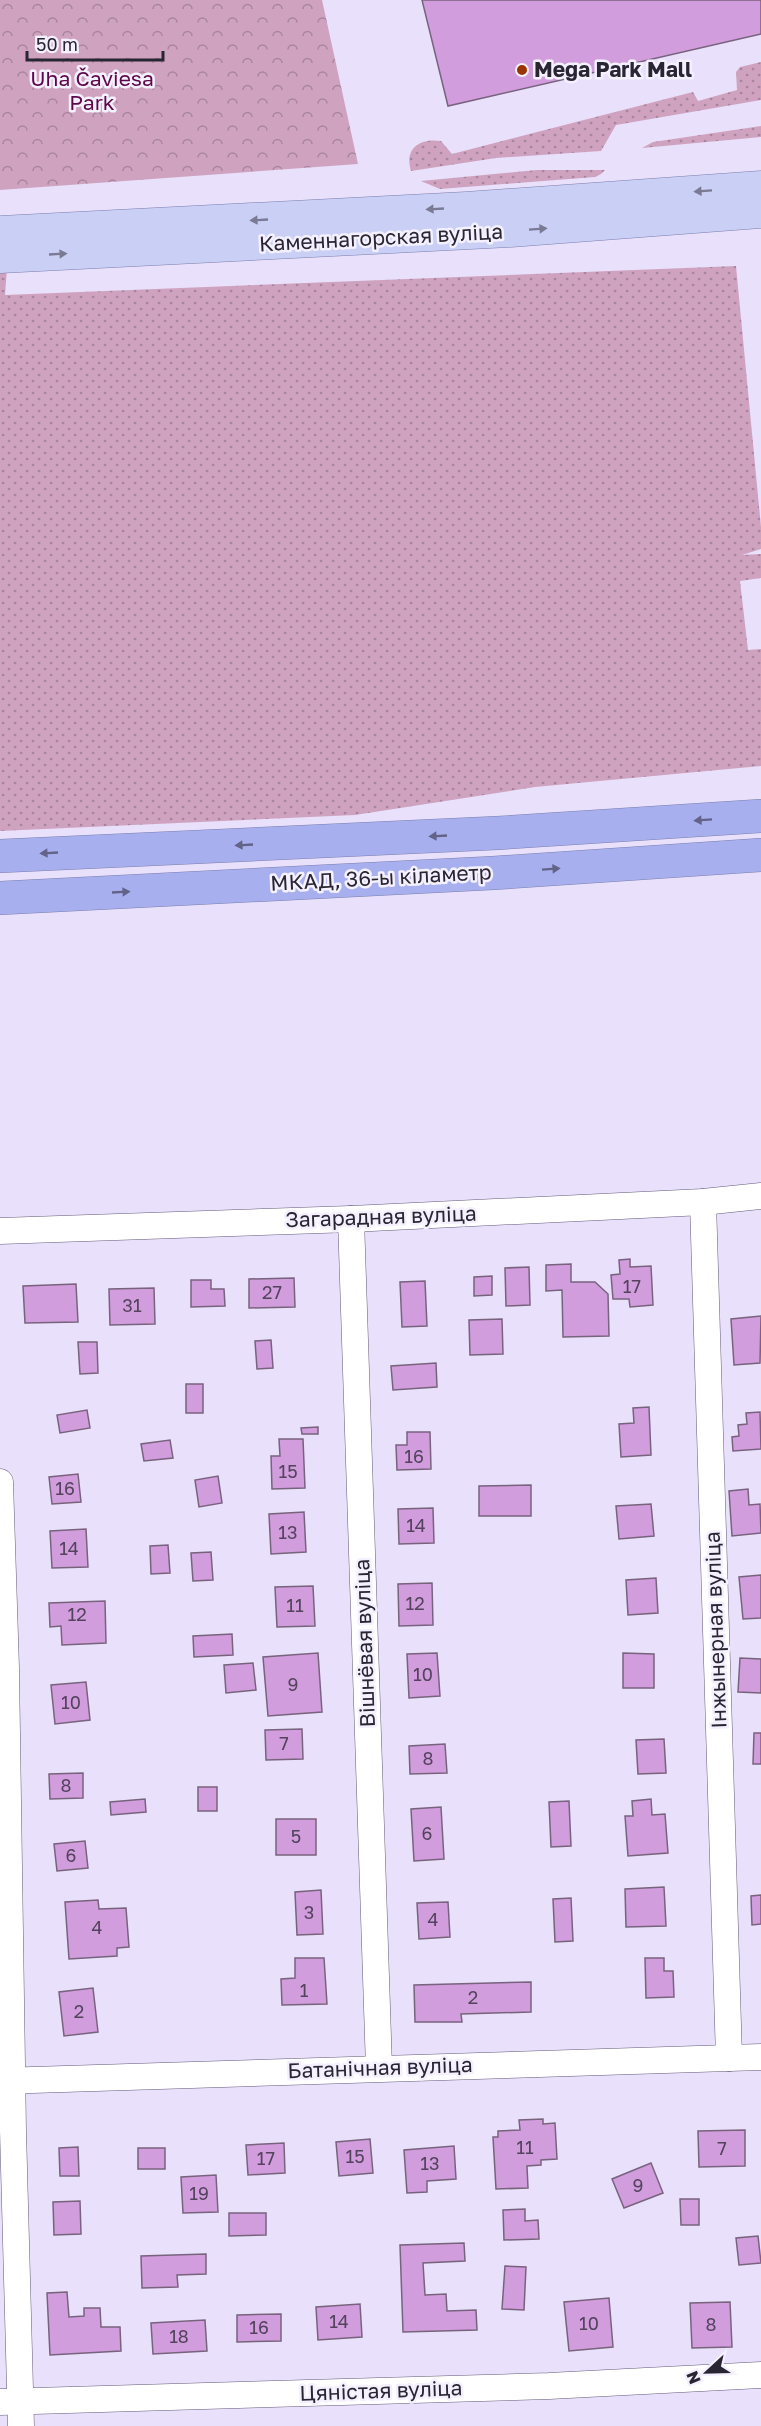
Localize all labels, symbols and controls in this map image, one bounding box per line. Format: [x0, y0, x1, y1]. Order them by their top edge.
scale bar [27, 24, 164, 62]
text: 50 m [36, 33, 78, 55]
place label: Mega Park Mall [534, 56, 692, 82]
marker: Mega Park Mall [515, 63, 529, 77]
park label: Uha Čaviesa Park [30, 65, 154, 115]
one-way arrow [693, 186, 712, 196]
one-way arrow [426, 205, 445, 214]
one-way arrow [250, 215, 269, 224]
street label: Каменнагорская вуліца [258, 218, 504, 256]
one-way arrow [529, 224, 548, 234]
one-way arrow [49, 250, 68, 259]
one-way arrow [693, 815, 712, 824]
one-way arrow [429, 831, 448, 840]
one-way arrow [234, 840, 253, 849]
one-way arrow [39, 849, 58, 858]
street label: МКАД, 36-ы кіламетр [270, 858, 492, 896]
one-way arrow [542, 864, 561, 873]
one-way arrow [112, 887, 131, 896]
street label: Загарадная вуліца [285, 1200, 477, 1232]
house number: 17 [623, 1275, 641, 1297]
house number: 27 [262, 1281, 282, 1303]
house number: 31 [122, 1294, 142, 1316]
house number: 16 [404, 1445, 424, 1467]
house number: 15 [278, 1460, 298, 1482]
house number: 16 [55, 1477, 75, 1499]
house number: 14 [406, 1514, 426, 1536]
house number: 13 [278, 1521, 298, 1543]
street label: Інжынерная вуліца [699, 1531, 731, 1729]
house number: 14 [59, 1537, 79, 1559]
street label: Вішнёвая вуліца [348, 1558, 380, 1728]
house number: 12 [405, 1592, 425, 1614]
house number: 11 [286, 1594, 304, 1616]
house number: 12 [67, 1603, 87, 1625]
house number: 10 [413, 1663, 433, 1685]
house number: 9 [288, 1673, 298, 1695]
house number: 10 [61, 1691, 81, 1713]
house number: 7 [279, 1732, 289, 1754]
house number: 8 [423, 1747, 433, 1769]
house number: 8 [61, 1774, 71, 1796]
house number: 6 [422, 1822, 432, 1844]
house number: 5 [291, 1825, 301, 1847]
house number: 6 [66, 1844, 76, 1866]
house number: 3 [304, 1901, 314, 1923]
house number: 4 [428, 1908, 439, 1930]
house number: 4 [92, 1916, 103, 1938]
house number: 1 [300, 1979, 309, 2001]
house number: 2 [468, 1986, 478, 2008]
house number: 2 [74, 2000, 84, 2022]
street label: Батанічная вуліца [287, 2051, 473, 2083]
house number: 11 [516, 2136, 534, 2158]
house number: 7 [717, 2137, 727, 2159]
house number: 15 [345, 2145, 365, 2167]
house number: 17 [257, 2147, 275, 2169]
house number: 13 [420, 2152, 440, 2174]
house number: 9 [633, 2174, 643, 2196]
house number: 19 [189, 2182, 209, 2204]
house number: 14 [329, 2310, 349, 2332]
house number: 10 [579, 2312, 599, 2334]
house number: 8 [706, 2313, 716, 2335]
house number: 16 [249, 2316, 269, 2338]
house number: 18 [169, 2325, 189, 2347]
north arrow [677, 2342, 737, 2402]
text: N [682, 2368, 705, 2387]
street label: Цяністая вуліца [299, 2374, 463, 2406]

